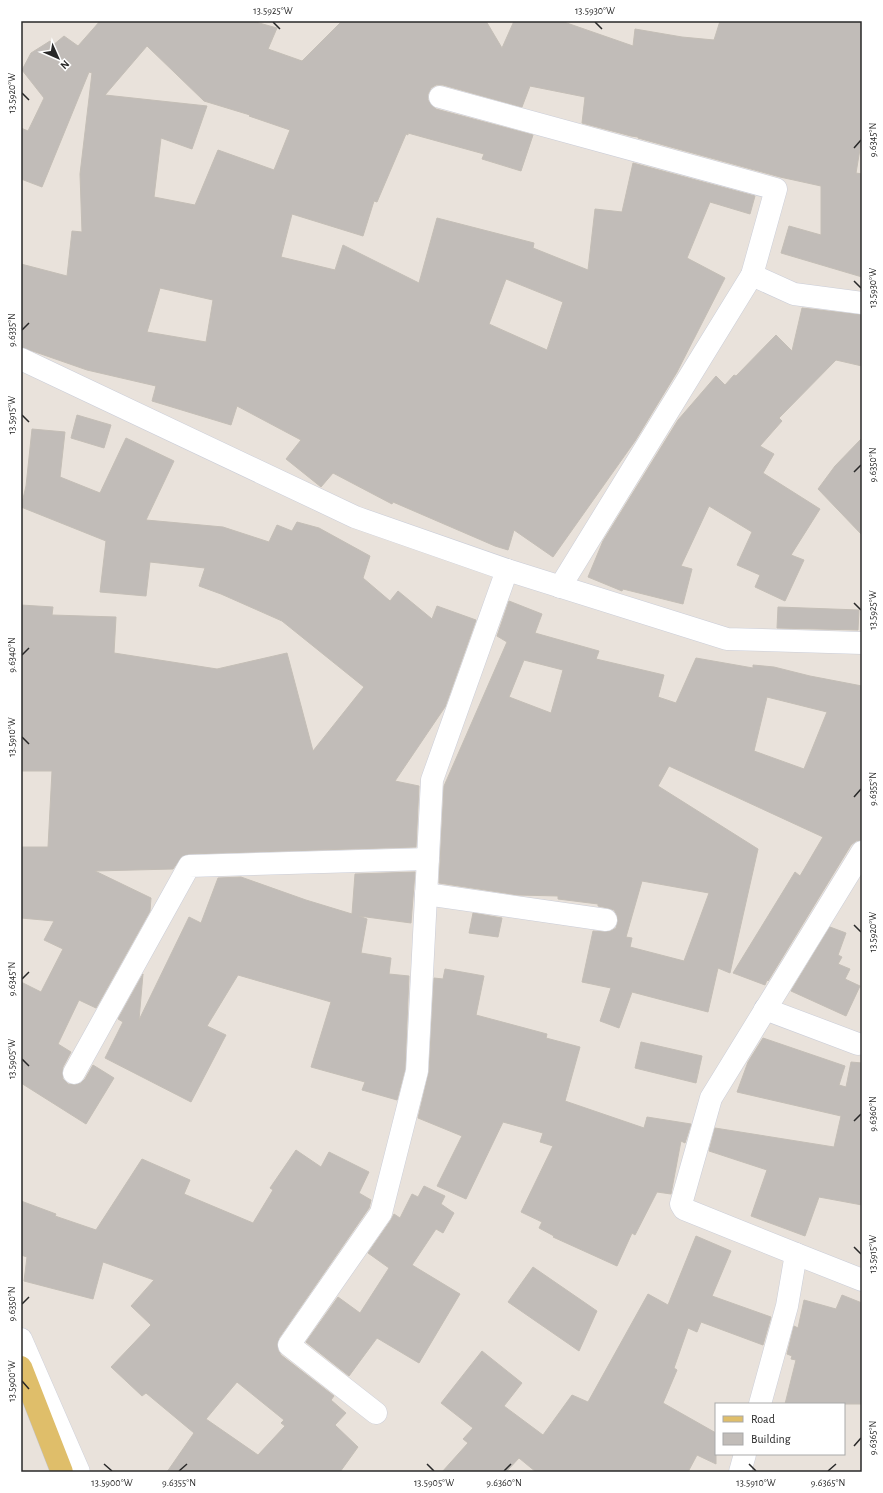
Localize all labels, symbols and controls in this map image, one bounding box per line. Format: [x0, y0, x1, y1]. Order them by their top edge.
text: 13.5925°W [253, 6, 293, 16]
text: 13.5930°W [575, 6, 615, 16]
north arrow [38, 38, 78, 78]
text: N [58, 58, 71, 71]
text: 13.5920°W [7, 73, 17, 113]
text: 9.6345°N [868, 123, 878, 157]
text: 13.5930°W [868, 268, 878, 308]
text: 9.6335°N [7, 313, 17, 347]
text: 13.5915°W [7, 396, 17, 434]
text: 9.6350°N [868, 447, 878, 483]
text: 13.5925°W [868, 590, 878, 630]
text: 9.6340°N [7, 637, 17, 673]
text: 13.5910°W [7, 717, 17, 757]
text: 9.6355°N [868, 772, 878, 806]
text: 13.5920°W [868, 912, 878, 952]
text: 9.6345°N [7, 962, 17, 996]
text: 13.5905°W [7, 1039, 17, 1079]
text: 9.6360°N [868, 1096, 878, 1132]
text: 13.5915°W [868, 1235, 878, 1273]
text: 9.6350°N [7, 1286, 17, 1322]
text: 13.5900°W [7, 1360, 17, 1402]
legend [715, 1403, 845, 1455]
text: Road [751, 1413, 775, 1425]
text: 9.6365°N [868, 1421, 878, 1455]
text: Building [751, 1433, 791, 1445]
text: 13.5900°W [91, 1478, 133, 1488]
text: 9.6355°N [162, 1478, 196, 1488]
text: 13.5905°W [414, 1478, 454, 1488]
text: 9.6360°N [486, 1478, 522, 1488]
text: 13.5910°W [736, 1478, 776, 1488]
text: 9.6365°N [811, 1478, 845, 1488]

